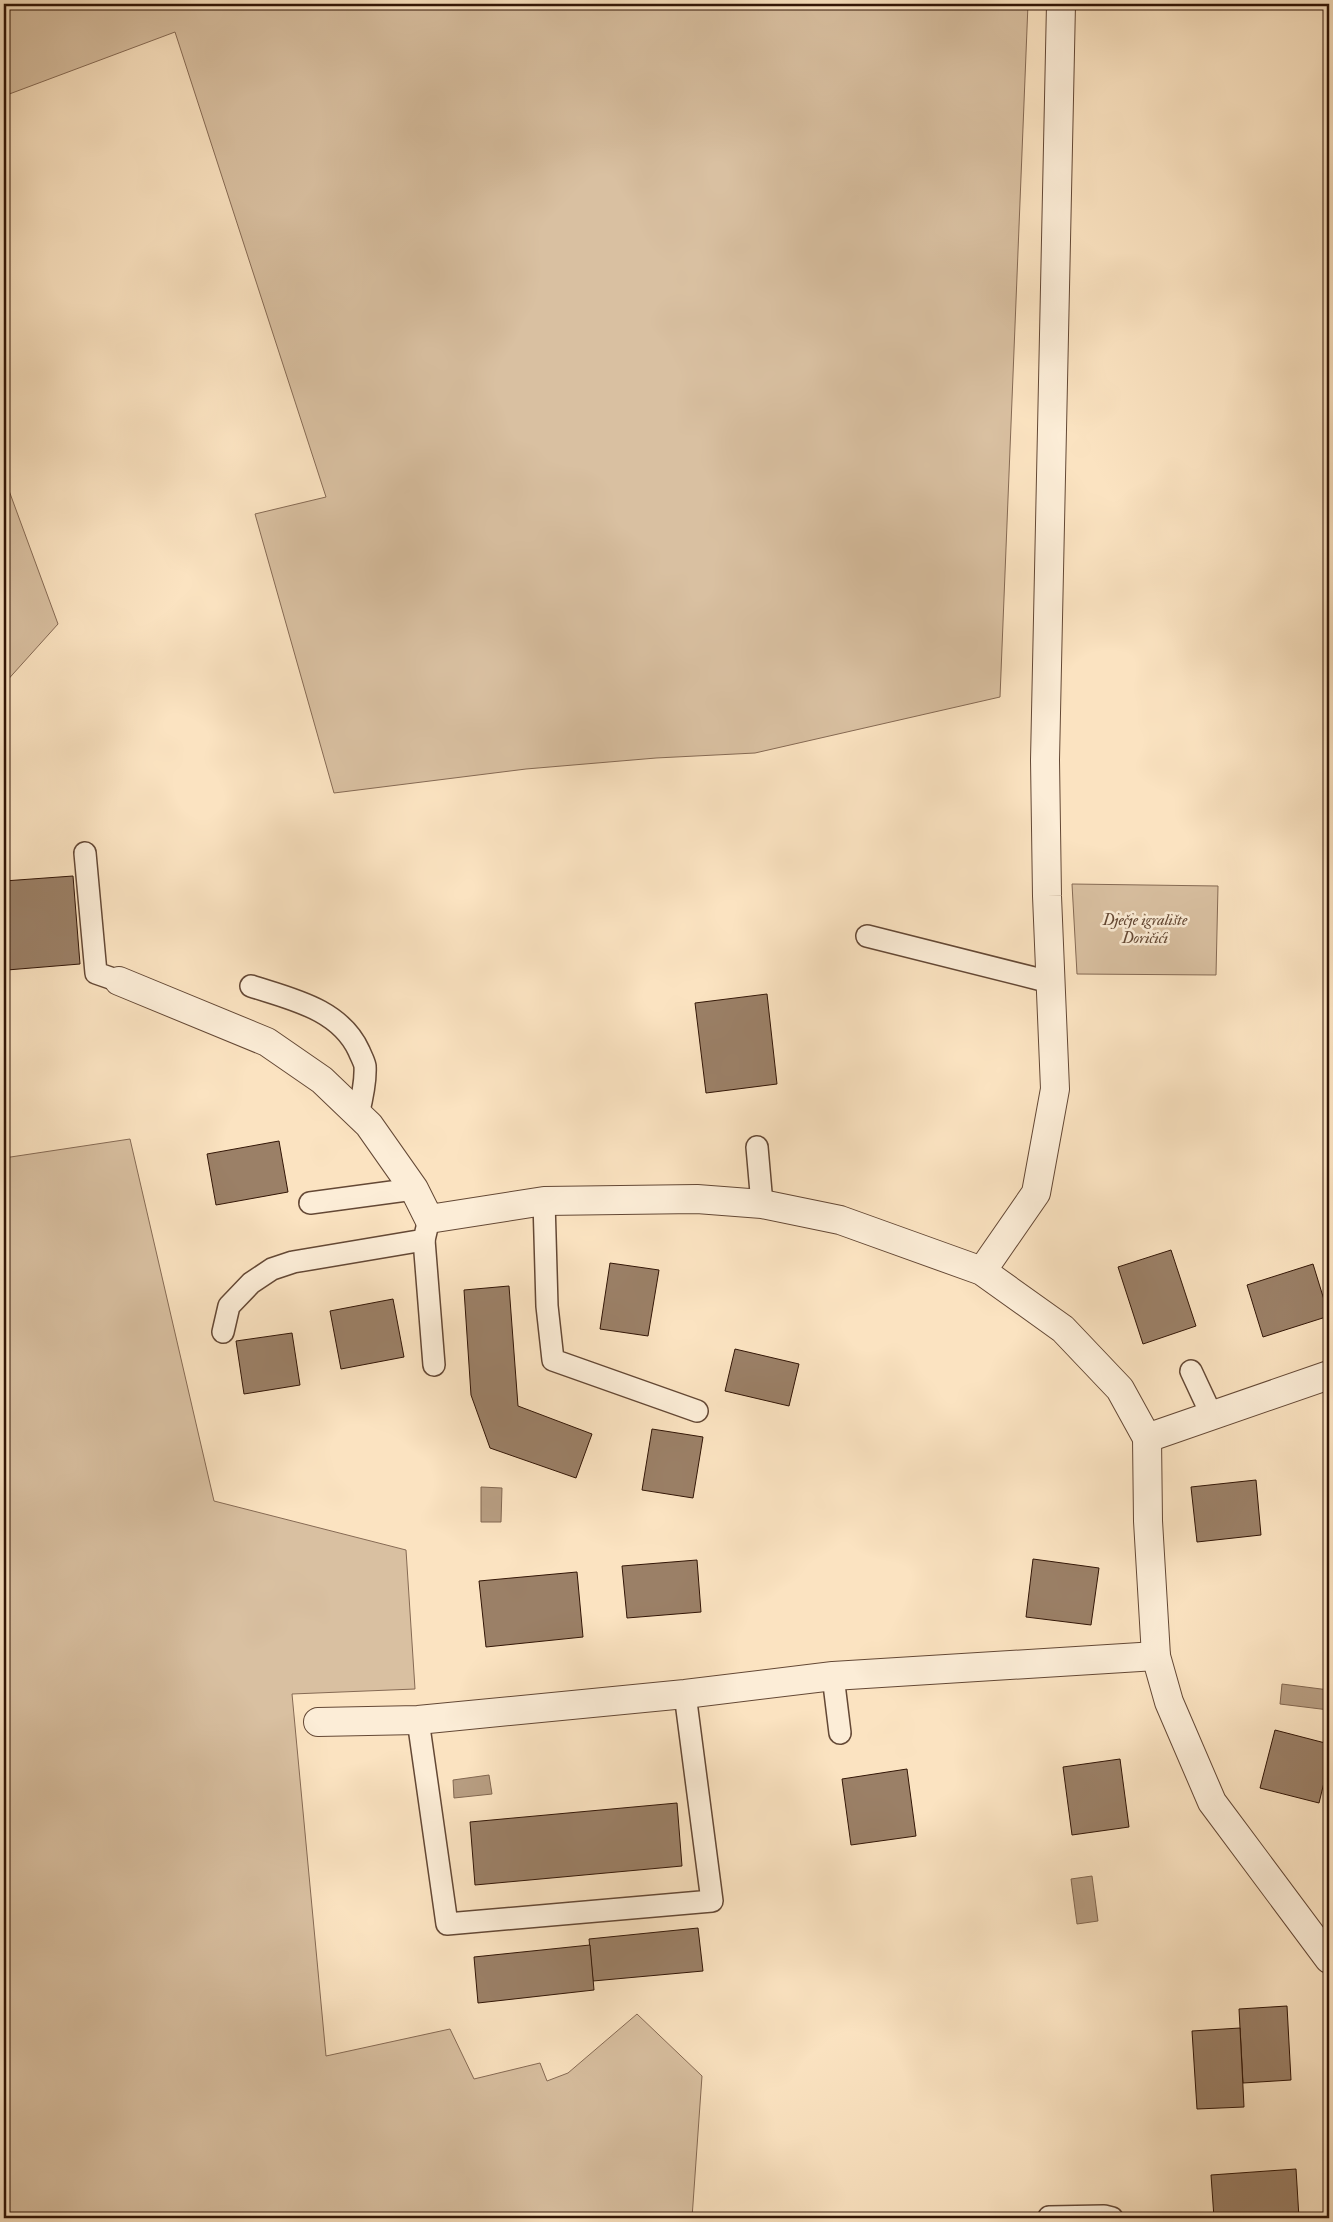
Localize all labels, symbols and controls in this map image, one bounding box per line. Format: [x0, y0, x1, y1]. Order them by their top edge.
park label: Dječje igralište Doričići [1102, 910, 1188, 948]

